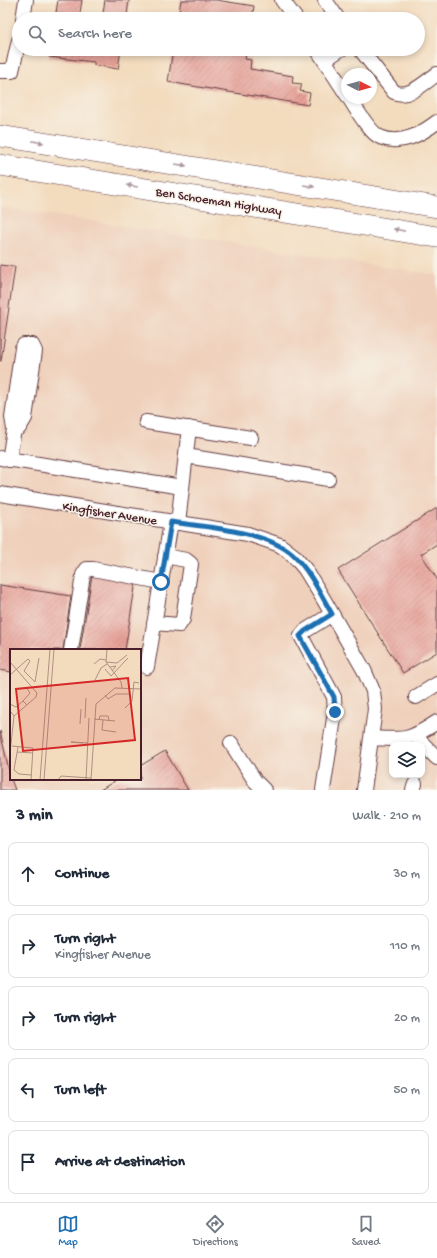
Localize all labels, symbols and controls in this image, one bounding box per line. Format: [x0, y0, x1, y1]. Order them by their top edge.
search box [12, 12, 425, 56]
icon: search [26, 23, 48, 45]
text: Search here [58, 25, 132, 43]
north arrow [341, 68, 377, 104]
one-way arrow [32, 139, 45, 145]
one-way arrow [175, 162, 187, 168]
one-way arrow [126, 183, 138, 189]
one-way arrow [303, 183, 315, 189]
street label: Ben Schoeman Highway [153, 185, 283, 220]
one-way arrow [393, 227, 405, 233]
street label: Kingfisher Avenue [61, 500, 158, 529]
route start [152, 573, 170, 591]
inset map [10, 649, 141, 780]
route end [326, 703, 344, 721]
map controls [389, 742, 425, 778]
button: layers [389, 742, 425, 778]
text: 3 min [16, 806, 53, 826]
text: Walk · 210 m [353, 809, 421, 824]
icon: ahead [17, 863, 39, 885]
text: Continue [55, 865, 109, 883]
text: 30 m [394, 867, 420, 882]
text: Turn right [55, 930, 115, 948]
icon: right [17, 935, 39, 957]
text: 110 m [390, 939, 420, 954]
text: Kingfisher Avenue [55, 948, 151, 963]
icon: right [17, 1007, 39, 1029]
text: Turn right [55, 1009, 115, 1027]
text: 20 m [394, 1011, 420, 1026]
icon: left [17, 1079, 39, 1101]
text: Turn left [55, 1081, 106, 1099]
text: 50 m [393, 1083, 420, 1098]
icon: arrive [17, 1151, 39, 1173]
text: Arrive at destination [55, 1153, 185, 1171]
tab: Map [57, 1213, 79, 1249]
tab: Directions [193, 1213, 238, 1249]
tab: Saved [352, 1213, 380, 1249]

